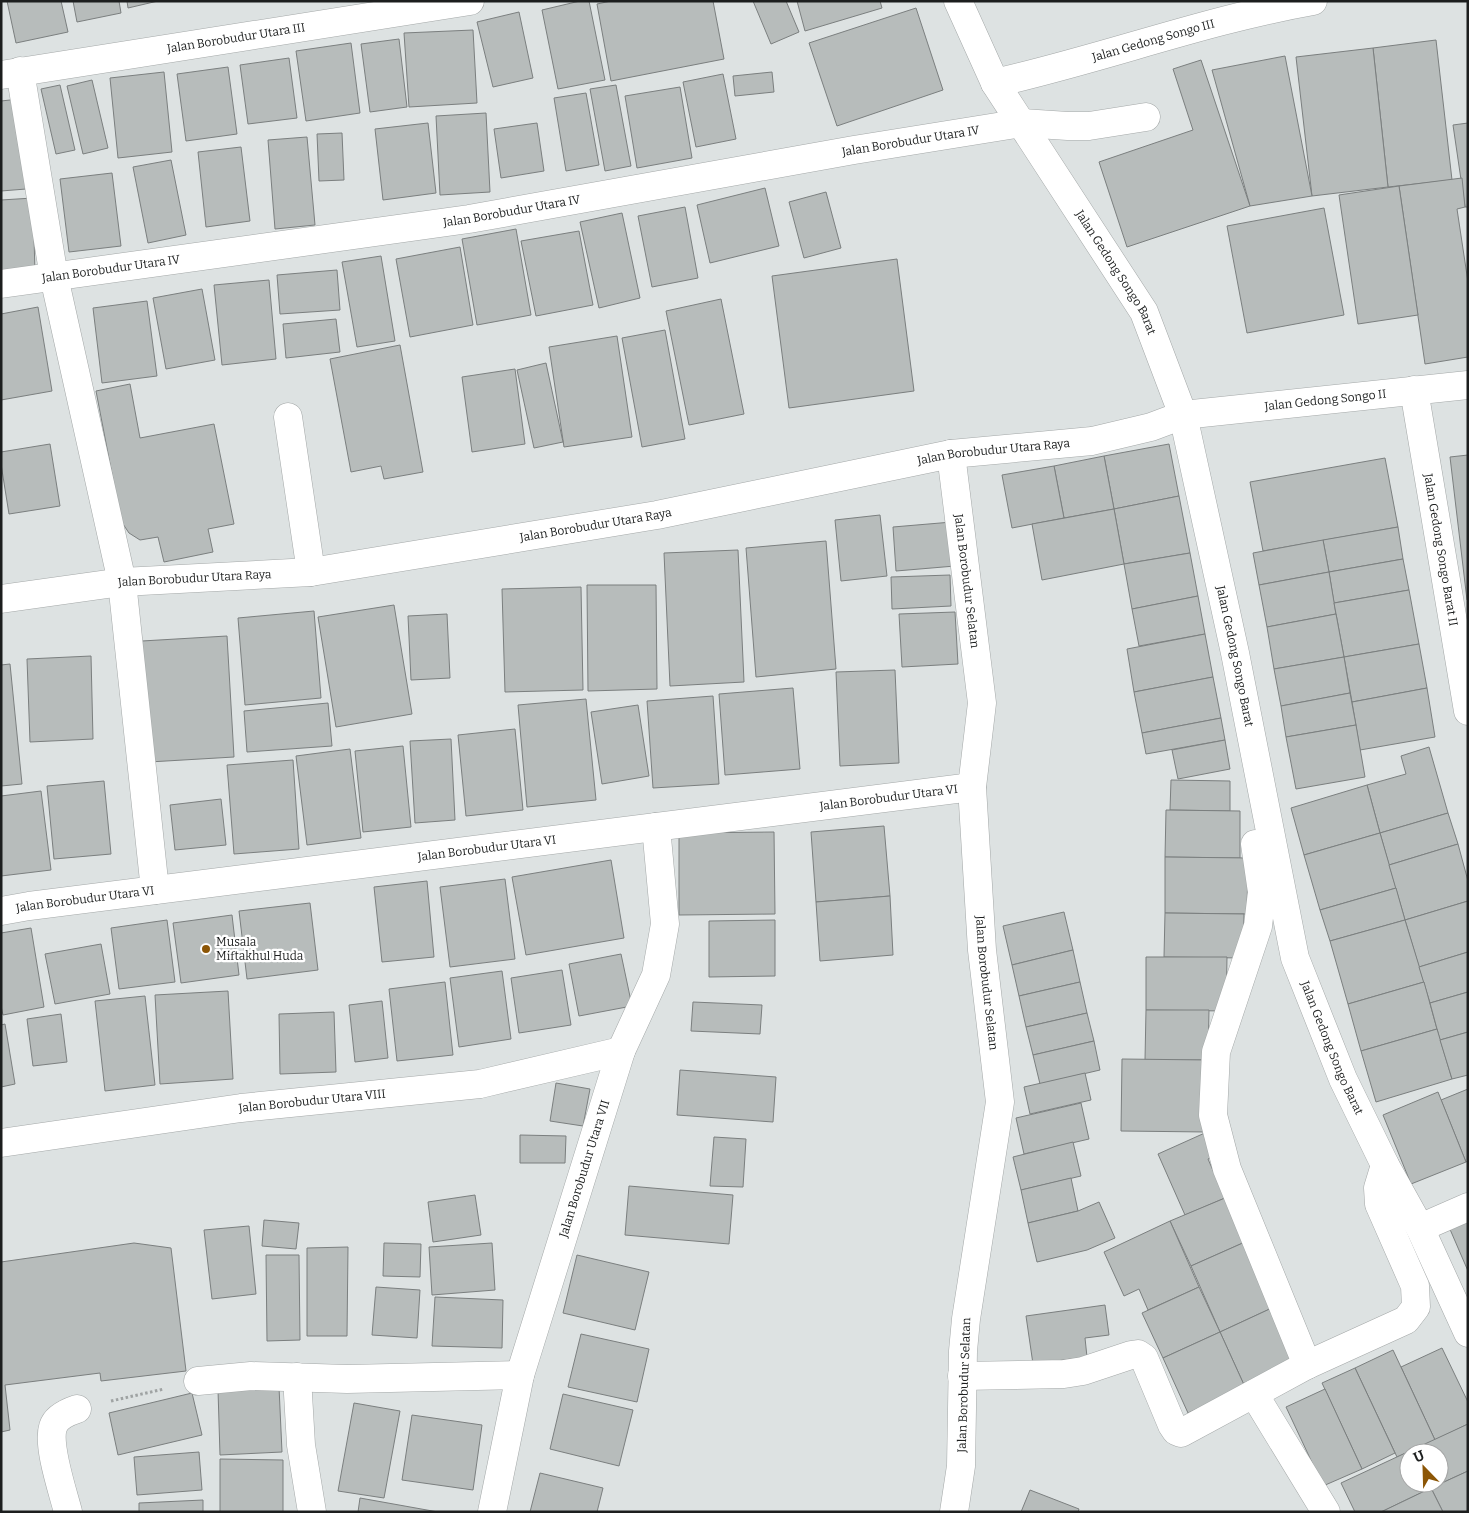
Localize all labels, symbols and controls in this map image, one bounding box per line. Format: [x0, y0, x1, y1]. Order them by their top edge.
street label: Jalan Gedong Songo III [1090, 16, 1216, 65]
street label: Jalan Borobudur Utara III [165, 20, 306, 56]
street label: Jalan Borobudur Utara IV [840, 123, 981, 159]
street label: Jalan Borobudur Utara IV [441, 192, 582, 230]
street label: Jalan Gedong Songo Barat [1072, 207, 1159, 337]
street label: Jalan Borobudur Utara IV [40, 252, 182, 285]
street label: Jalan Gedong Songo II [1263, 387, 1387, 413]
street label: Jalan Borobudur Utara Raya [915, 436, 1071, 468]
street label: Jalan Gedong Songo Barat II [1421, 471, 1461, 627]
street label: Jalan Borobudur Utara Raya [518, 505, 673, 545]
street label: Jalan Borobudur Selatan [951, 512, 982, 649]
street label: Jalan Borobudur Utara Raya [116, 567, 272, 590]
street label: Jalan Gedong Songo Barat [1213, 583, 1256, 729]
street label: Jalan Borobudur Utara VI [818, 782, 959, 813]
street label: Jalan Borobudur Utara VI [416, 833, 557, 864]
street label: Jalan Borobudur Utara VI [14, 883, 155, 915]
street label: Jalan Borobudur Selatan [973, 914, 1001, 1051]
place label: Musala Miftakhul Huda [216, 935, 304, 963]
marker: Musala Miftakhul Huda [200, 943, 212, 955]
street label: Jalan Gedong Songo Barat [1297, 978, 1367, 1118]
street label: Jalan Borobudur Utara VIII [237, 1087, 386, 1115]
street label: Jalan Borobudur Utara VII [556, 1098, 612, 1240]
street label: Jalan Borobudur Selatan [955, 1317, 973, 1454]
north arrow [1399, 1443, 1449, 1493]
text: U [1411, 1446, 1428, 1466]

